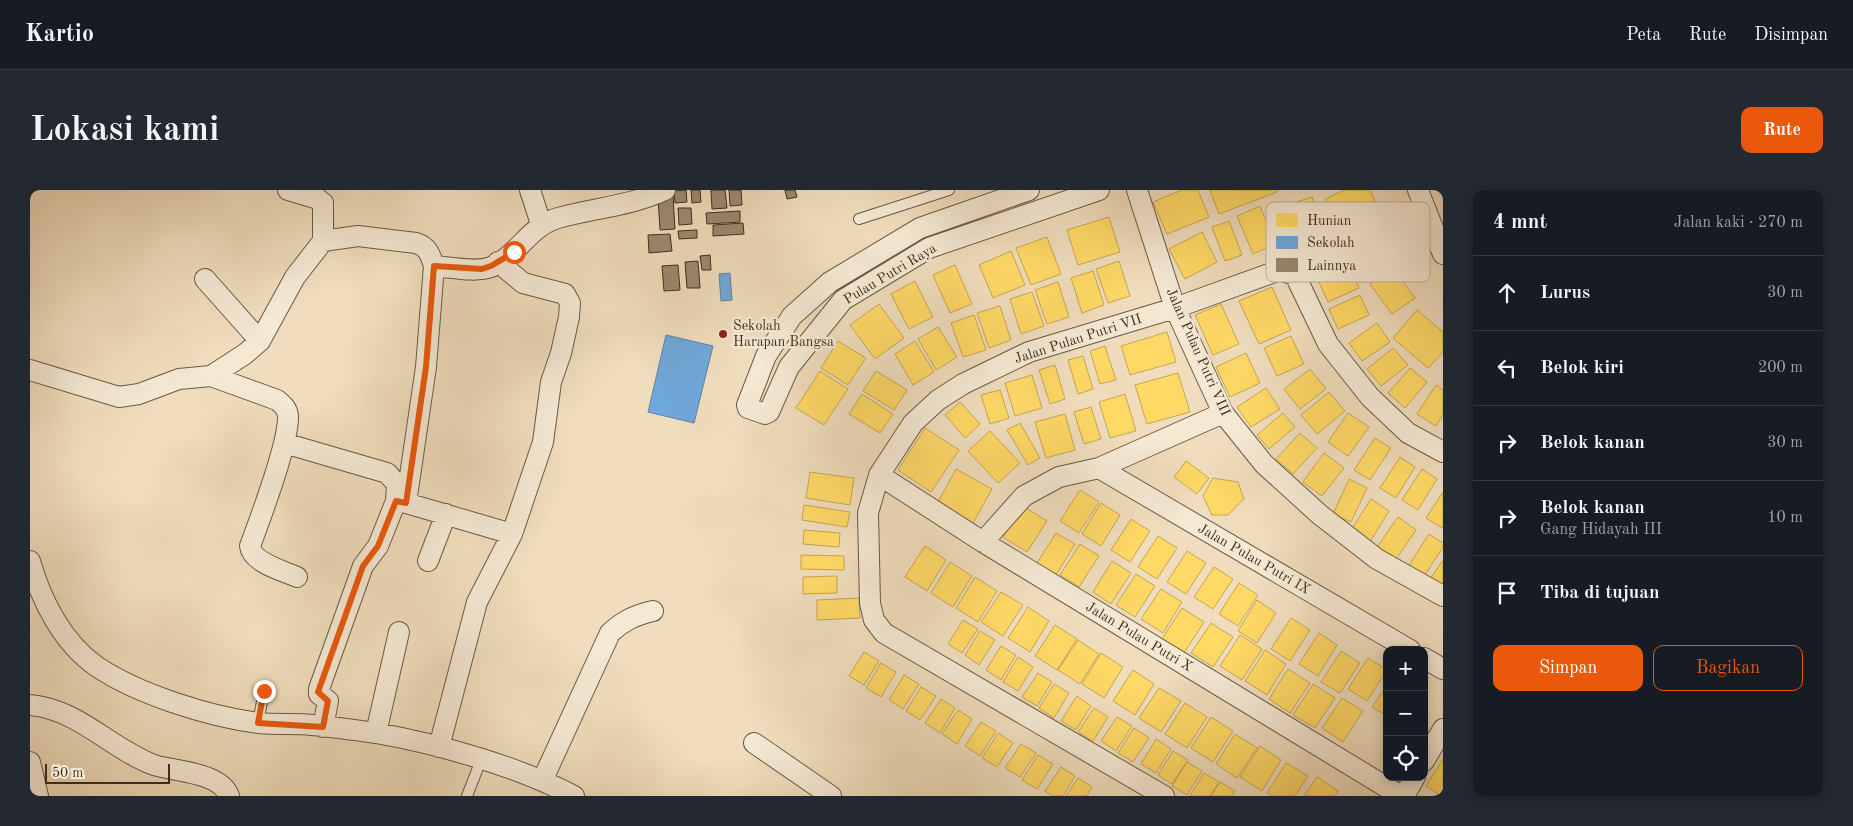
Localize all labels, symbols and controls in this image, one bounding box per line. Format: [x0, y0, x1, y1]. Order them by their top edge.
text: Kartio [25, 23, 94, 47]
text: Peta [1626, 26, 1661, 44]
text: Rute [1689, 26, 1726, 44]
text: Disimpan [1754, 26, 1828, 44]
button: Rute [1741, 107, 1823, 153]
text: Lokasi kami [30, 113, 219, 148]
legend [1266, 202, 1430, 282]
text: 4 mnt [1493, 212, 1547, 233]
text: Hunian [1307, 214, 1352, 228]
text: Jalan kaki · 270 m [1674, 215, 1803, 231]
text: Sekolah [1307, 236, 1355, 250]
route start [503, 241, 526, 264]
street label: Pulau Putri Raya [841, 241, 939, 307]
text: Lainnya [1307, 259, 1356, 273]
icon: ahead [1493, 279, 1521, 307]
text: Lurus [1540, 284, 1590, 303]
text: 30 m [1767, 285, 1803, 301]
street label: Jalan Pulau Putri VIII [1163, 286, 1233, 418]
street label: Jalan Pulau Putri VII [1013, 312, 1143, 366]
place label: Sekolah Harapan Bangsa [733, 319, 834, 349]
marker: Sekolah Harapan Bangsa [717, 328, 729, 340]
icon: left [1493, 354, 1521, 382]
text: Belok kiri [1540, 359, 1624, 378]
text: 200 m [1758, 360, 1803, 376]
icon: right [1493, 429, 1521, 457]
text: Belok kanan [1540, 434, 1645, 453]
text: 30 m [1767, 435, 1803, 451]
text: Belok kanan [1540, 499, 1645, 518]
icon: right [1493, 504, 1521, 532]
text: 10 m [1767, 510, 1803, 526]
street label: Jalan Pulau Putri IX [1195, 521, 1313, 597]
text: Gang Hidayah III [1540, 522, 1662, 538]
icon: arrive [1493, 579, 1521, 607]
text: Tiba di tujuan [1540, 584, 1660, 603]
street label: Jalan Pulau Putri X [1083, 600, 1195, 675]
button: Simpan [1493, 645, 1643, 691]
button: Bagikan [1653, 645, 1803, 691]
map controls [1383, 646, 1428, 781]
button: + [1383, 646, 1428, 691]
route end [253, 680, 276, 703]
button: − [1383, 691, 1428, 736]
button: locate [1383, 736, 1428, 781]
scale bar [45, 761, 170, 784]
text: 50 m [52, 766, 83, 780]

